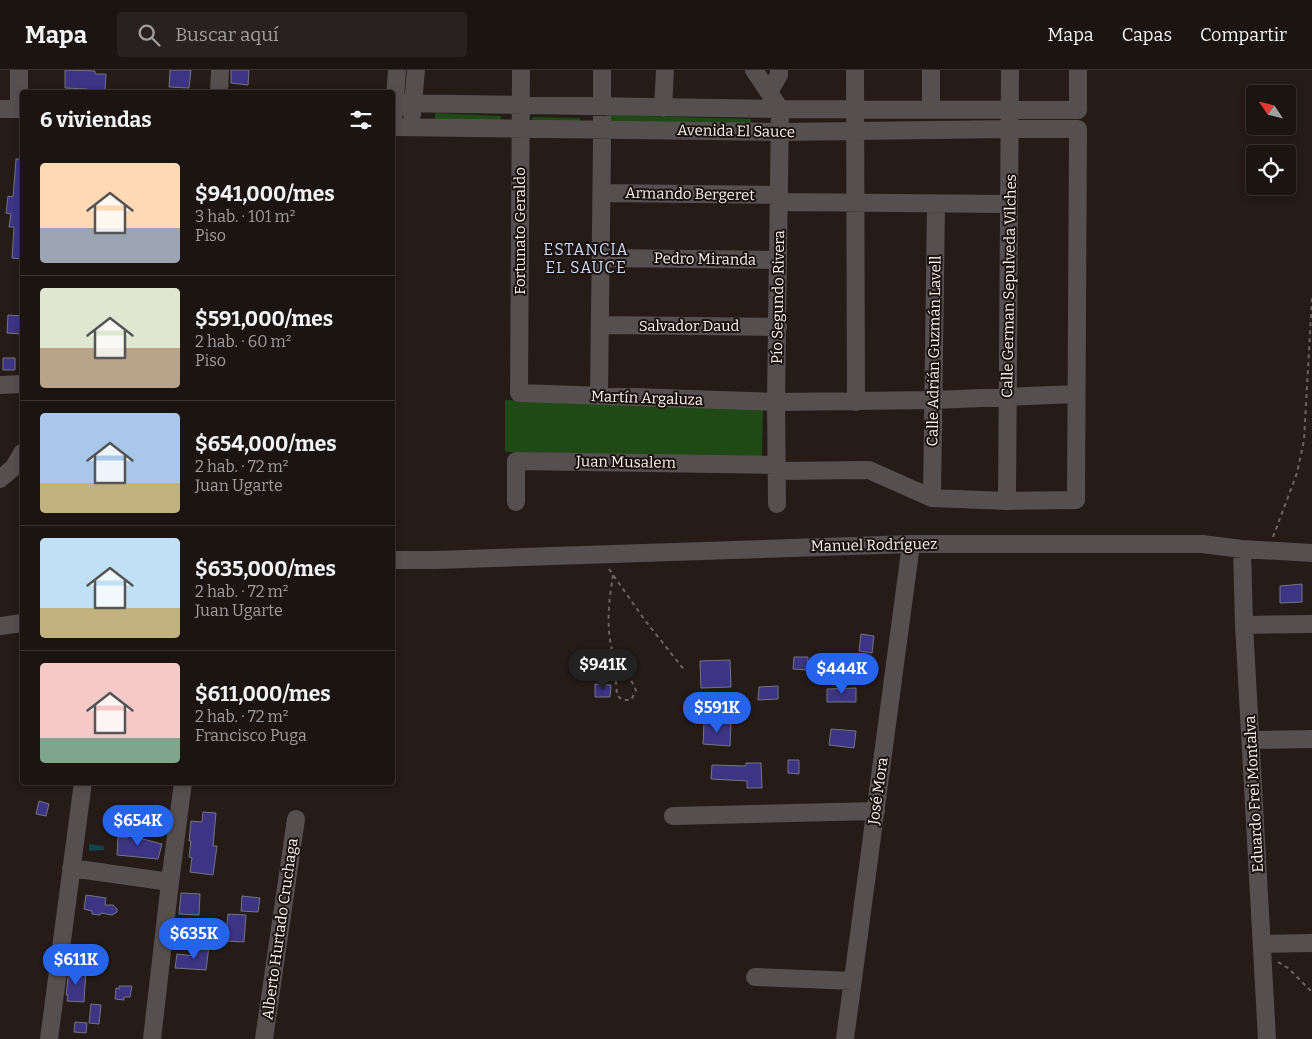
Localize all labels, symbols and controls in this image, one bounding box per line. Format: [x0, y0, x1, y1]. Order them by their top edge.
search box [117, 12, 467, 57]
text: Mapa [25, 21, 87, 49]
icon: search [135, 21, 163, 49]
text: Buscar aquí [175, 23, 279, 46]
text: Mapa [1048, 24, 1094, 46]
text: Capas [1122, 24, 1172, 46]
text: Compartir [1200, 24, 1287, 46]
north arrow [1246, 85, 1296, 135]
map controls [1246, 85, 1296, 195]
icon: filters [347, 106, 375, 134]
text: 6 viviendas [40, 107, 152, 133]
street label: Avenida El Sauce [677, 121, 795, 141]
button: locate [1246, 145, 1296, 195]
street label: Fortunato Geraldo [511, 167, 529, 295]
street label: Calle German Sepulveda Vilches [998, 174, 1020, 398]
text: $941,000/mes [195, 181, 335, 207]
icon: home [80, 183, 140, 243]
street label: Armando Bergeret [625, 184, 756, 204]
text: 3 hab. · 101 m² [195, 207, 296, 226]
text: Piso [195, 226, 226, 245]
street label: Pío Segundo Rivera [768, 230, 788, 364]
district label: ESTANCIA EL SAUCE [543, 240, 629, 277]
street label: Pedro Miranda [654, 249, 756, 269]
street label: Calle Adrián Guzmán Lavell [923, 255, 945, 447]
text: $591,000/mes [195, 306, 333, 332]
icon: home [80, 308, 140, 368]
street label: Salvador Daud [639, 317, 739, 335]
text: 2 hab. · 60 m² [195, 332, 292, 351]
text: Piso [195, 351, 226, 370]
street label: Martín Argaluza [591, 387, 703, 409]
text: $654,000/mes [195, 431, 337, 457]
icon: home [80, 433, 140, 493]
street label: Juan Musalem [575, 452, 677, 472]
text: 2 hab. · 72 m² [195, 457, 289, 476]
text: Juan Ugarte [195, 476, 283, 495]
street label: Manuel Rodríguez [810, 535, 938, 555]
text: $635,000/mes [195, 556, 336, 582]
icon: home [80, 558, 140, 618]
text: 2 hab. · 72 m² [195, 582, 289, 601]
text: Juan Ugarte [195, 601, 283, 620]
pin: $941K [568, 648, 638, 691]
pin: $444K [807, 652, 877, 695]
text: $941K [579, 655, 627, 674]
text: $444K [817, 659, 867, 678]
text: $611,000/mes [195, 681, 331, 707]
icon: home [80, 683, 140, 743]
pin: $591K [682, 692, 752, 734]
text: $591K [694, 698, 740, 717]
text: 2 hab. · 72 m² [195, 707, 289, 726]
street label: Eduardo Frei Montalva [1241, 715, 1267, 873]
text: Francisco Puga [195, 726, 307, 745]
street label: José Mora [864, 756, 892, 827]
pin: $654K [103, 804, 173, 847]
text: $654K [114, 811, 162, 830]
street label: Alberto Hurtado Cruchaga [258, 837, 302, 1021]
pin: $635K [159, 918, 229, 960]
text: $635K [170, 924, 218, 943]
pin: $611K [41, 944, 111, 986]
text: $611K [54, 950, 98, 969]

